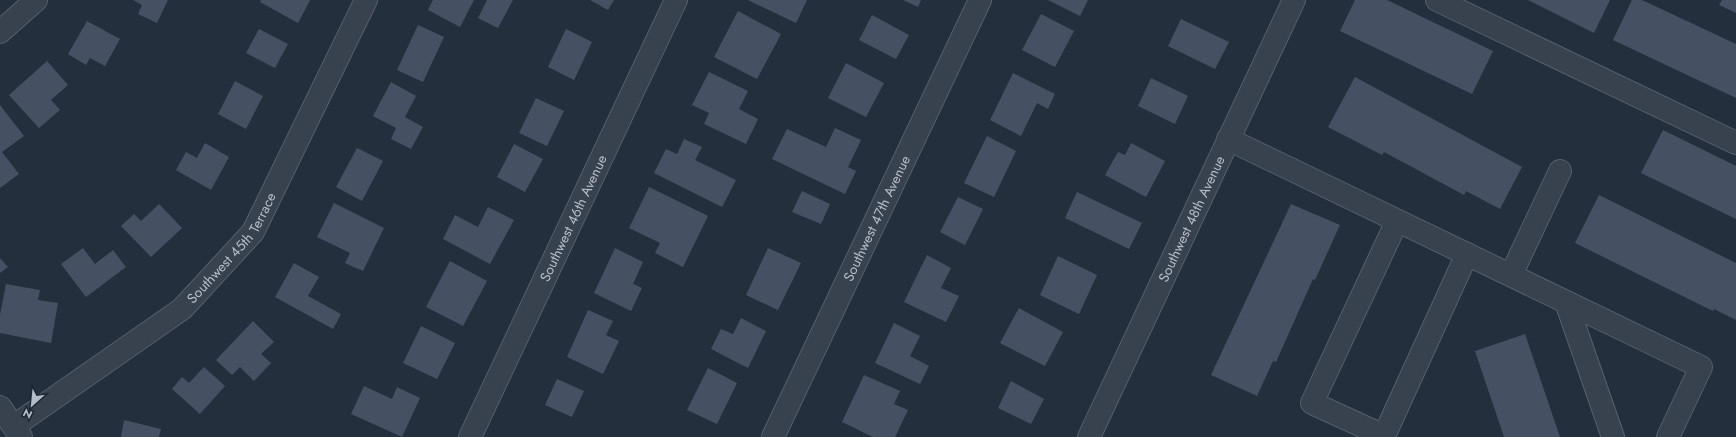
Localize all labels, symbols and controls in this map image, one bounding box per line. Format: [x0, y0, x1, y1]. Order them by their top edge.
street label: Southwest 46th Avenue [535, 151, 612, 285]
street label: Southwest 47th Avenue [838, 152, 915, 285]
street label: Southwest 48th Avenue [1153, 152, 1230, 285]
street label: Southwest 45th Terrace [182, 189, 281, 308]
north arrow [12, 385, 52, 425]
text: N [20, 405, 35, 423]

